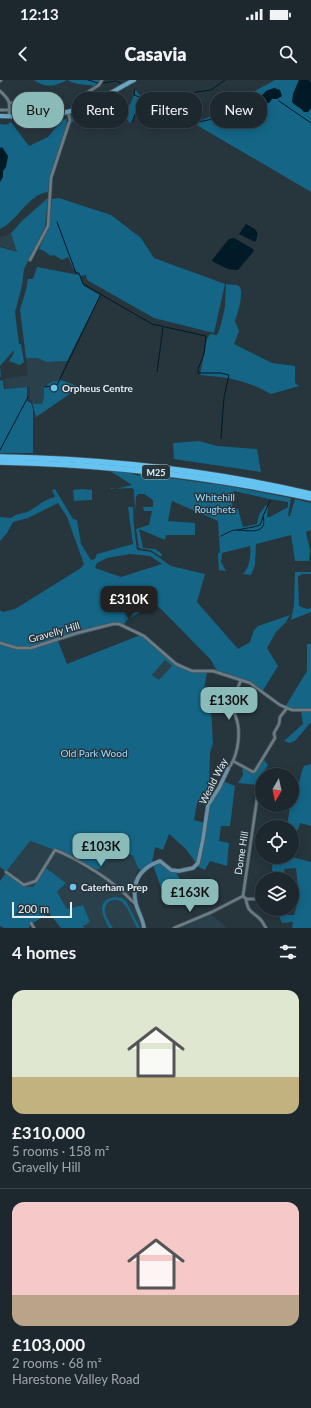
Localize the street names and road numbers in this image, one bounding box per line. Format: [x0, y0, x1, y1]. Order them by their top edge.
road number: M25 [142, 465, 170, 479]
street label: Gravelly Hill [27, 619, 81, 645]
street label: Weald Way [196, 755, 230, 806]
street label: Dome Hill [232, 830, 250, 876]

